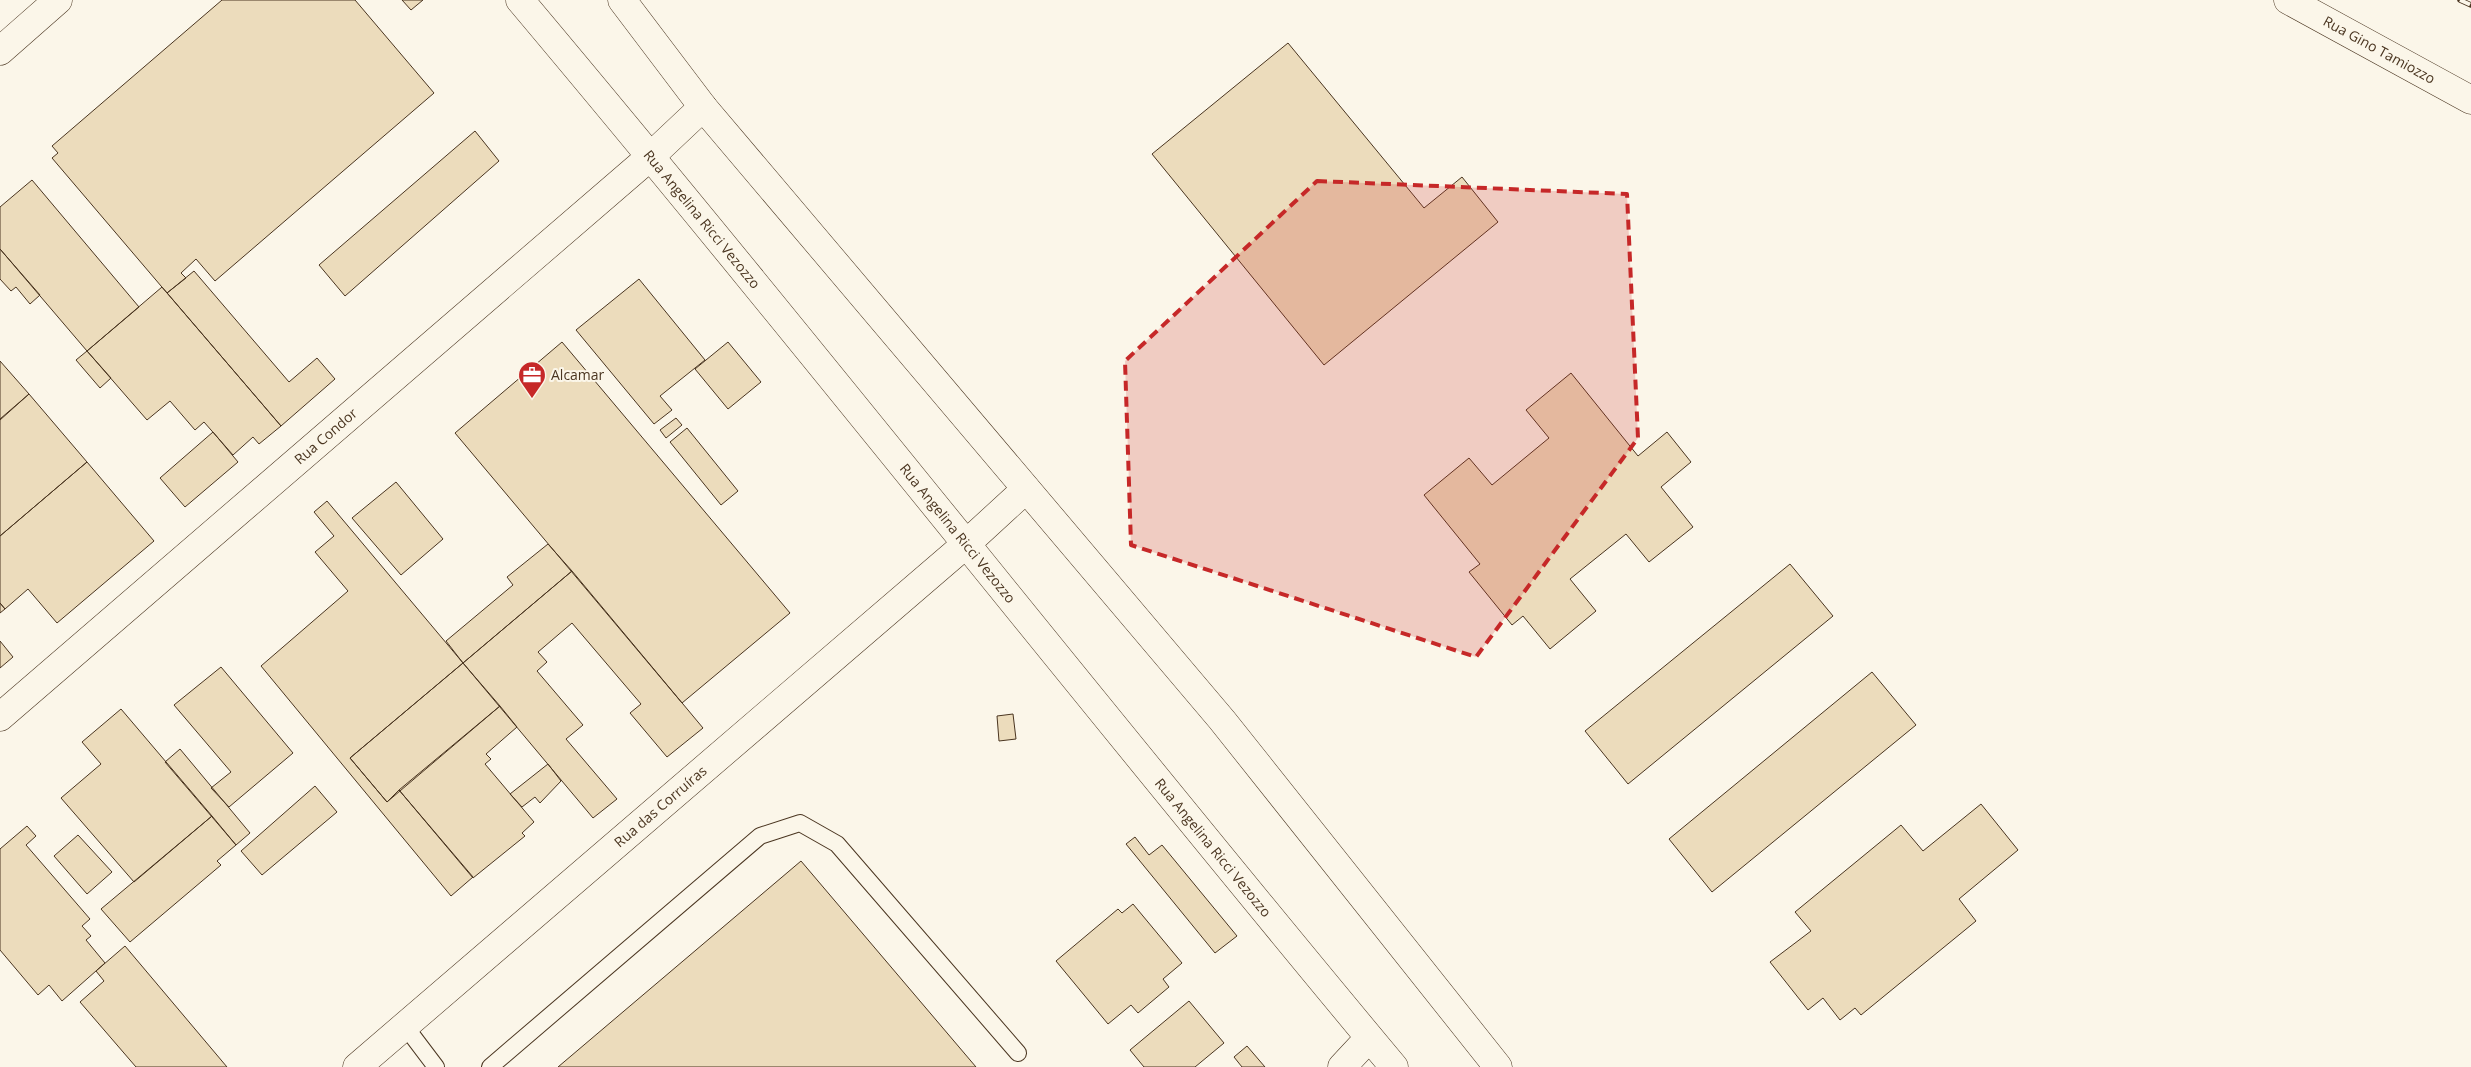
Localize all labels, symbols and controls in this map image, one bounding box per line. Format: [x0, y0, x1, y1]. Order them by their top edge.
street label: Rua Gino Tamiozzo [2320, 11, 2439, 88]
street label: Rua Angelina Ricci Vezozzo [640, 146, 765, 292]
office icon: Alcamar [517, 360, 547, 399]
place label: Alcamar [551, 365, 605, 384]
street label: Rua Condor [290, 403, 361, 468]
street label: Rua Angelina Ricci Vezozzo [896, 459, 1020, 607]
street label: Rua das Corruíras [610, 761, 711, 851]
street label: Rua Angelina Ricci Vezozzo [1151, 774, 1276, 921]

